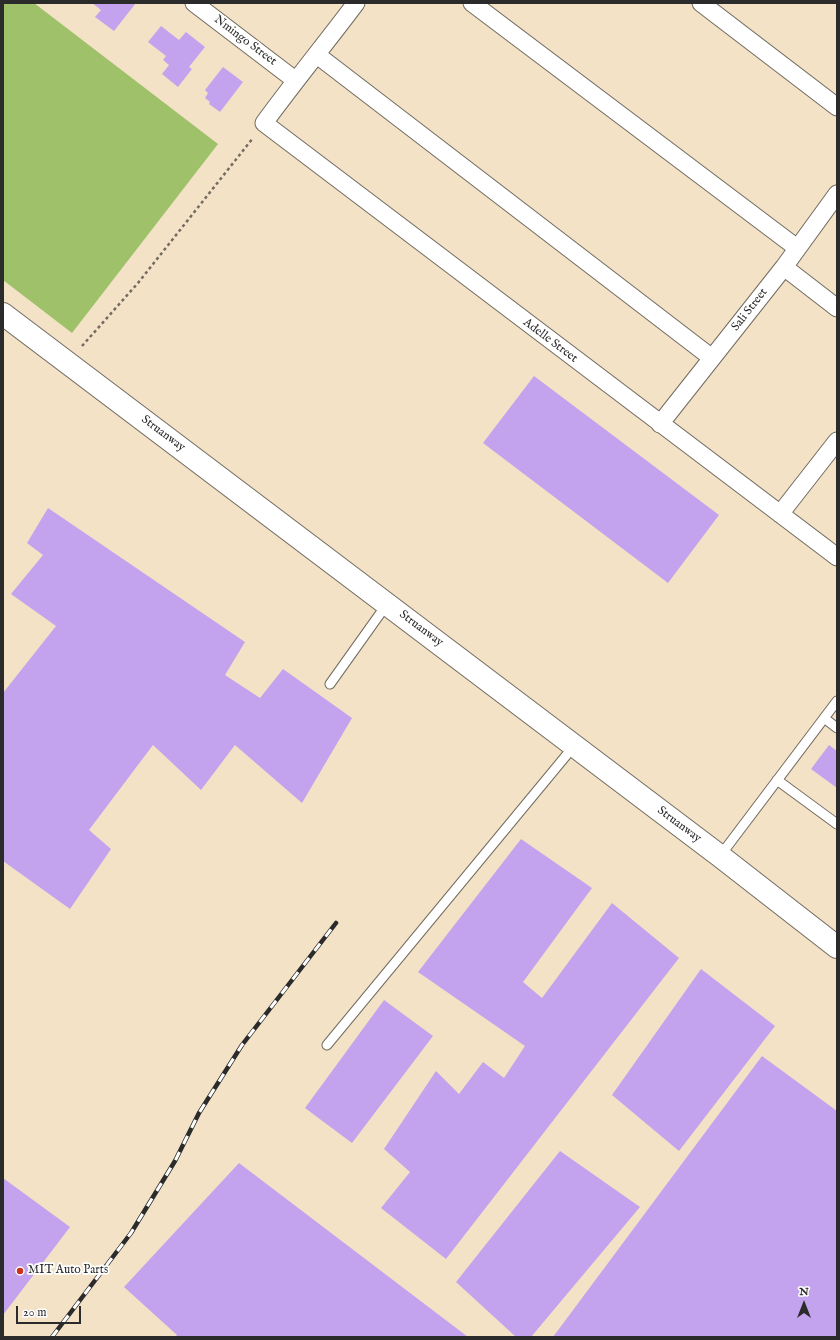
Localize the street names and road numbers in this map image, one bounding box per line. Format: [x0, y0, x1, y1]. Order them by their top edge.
street label: Nmingo Street [211, 13, 279, 69]
street label: Sali Street [729, 286, 771, 334]
street label: Adelle Street [520, 316, 580, 366]
street label: Struanway [138, 413, 188, 455]
street label: Struanway [396, 608, 446, 650]
street label: Struanway [654, 804, 704, 846]

